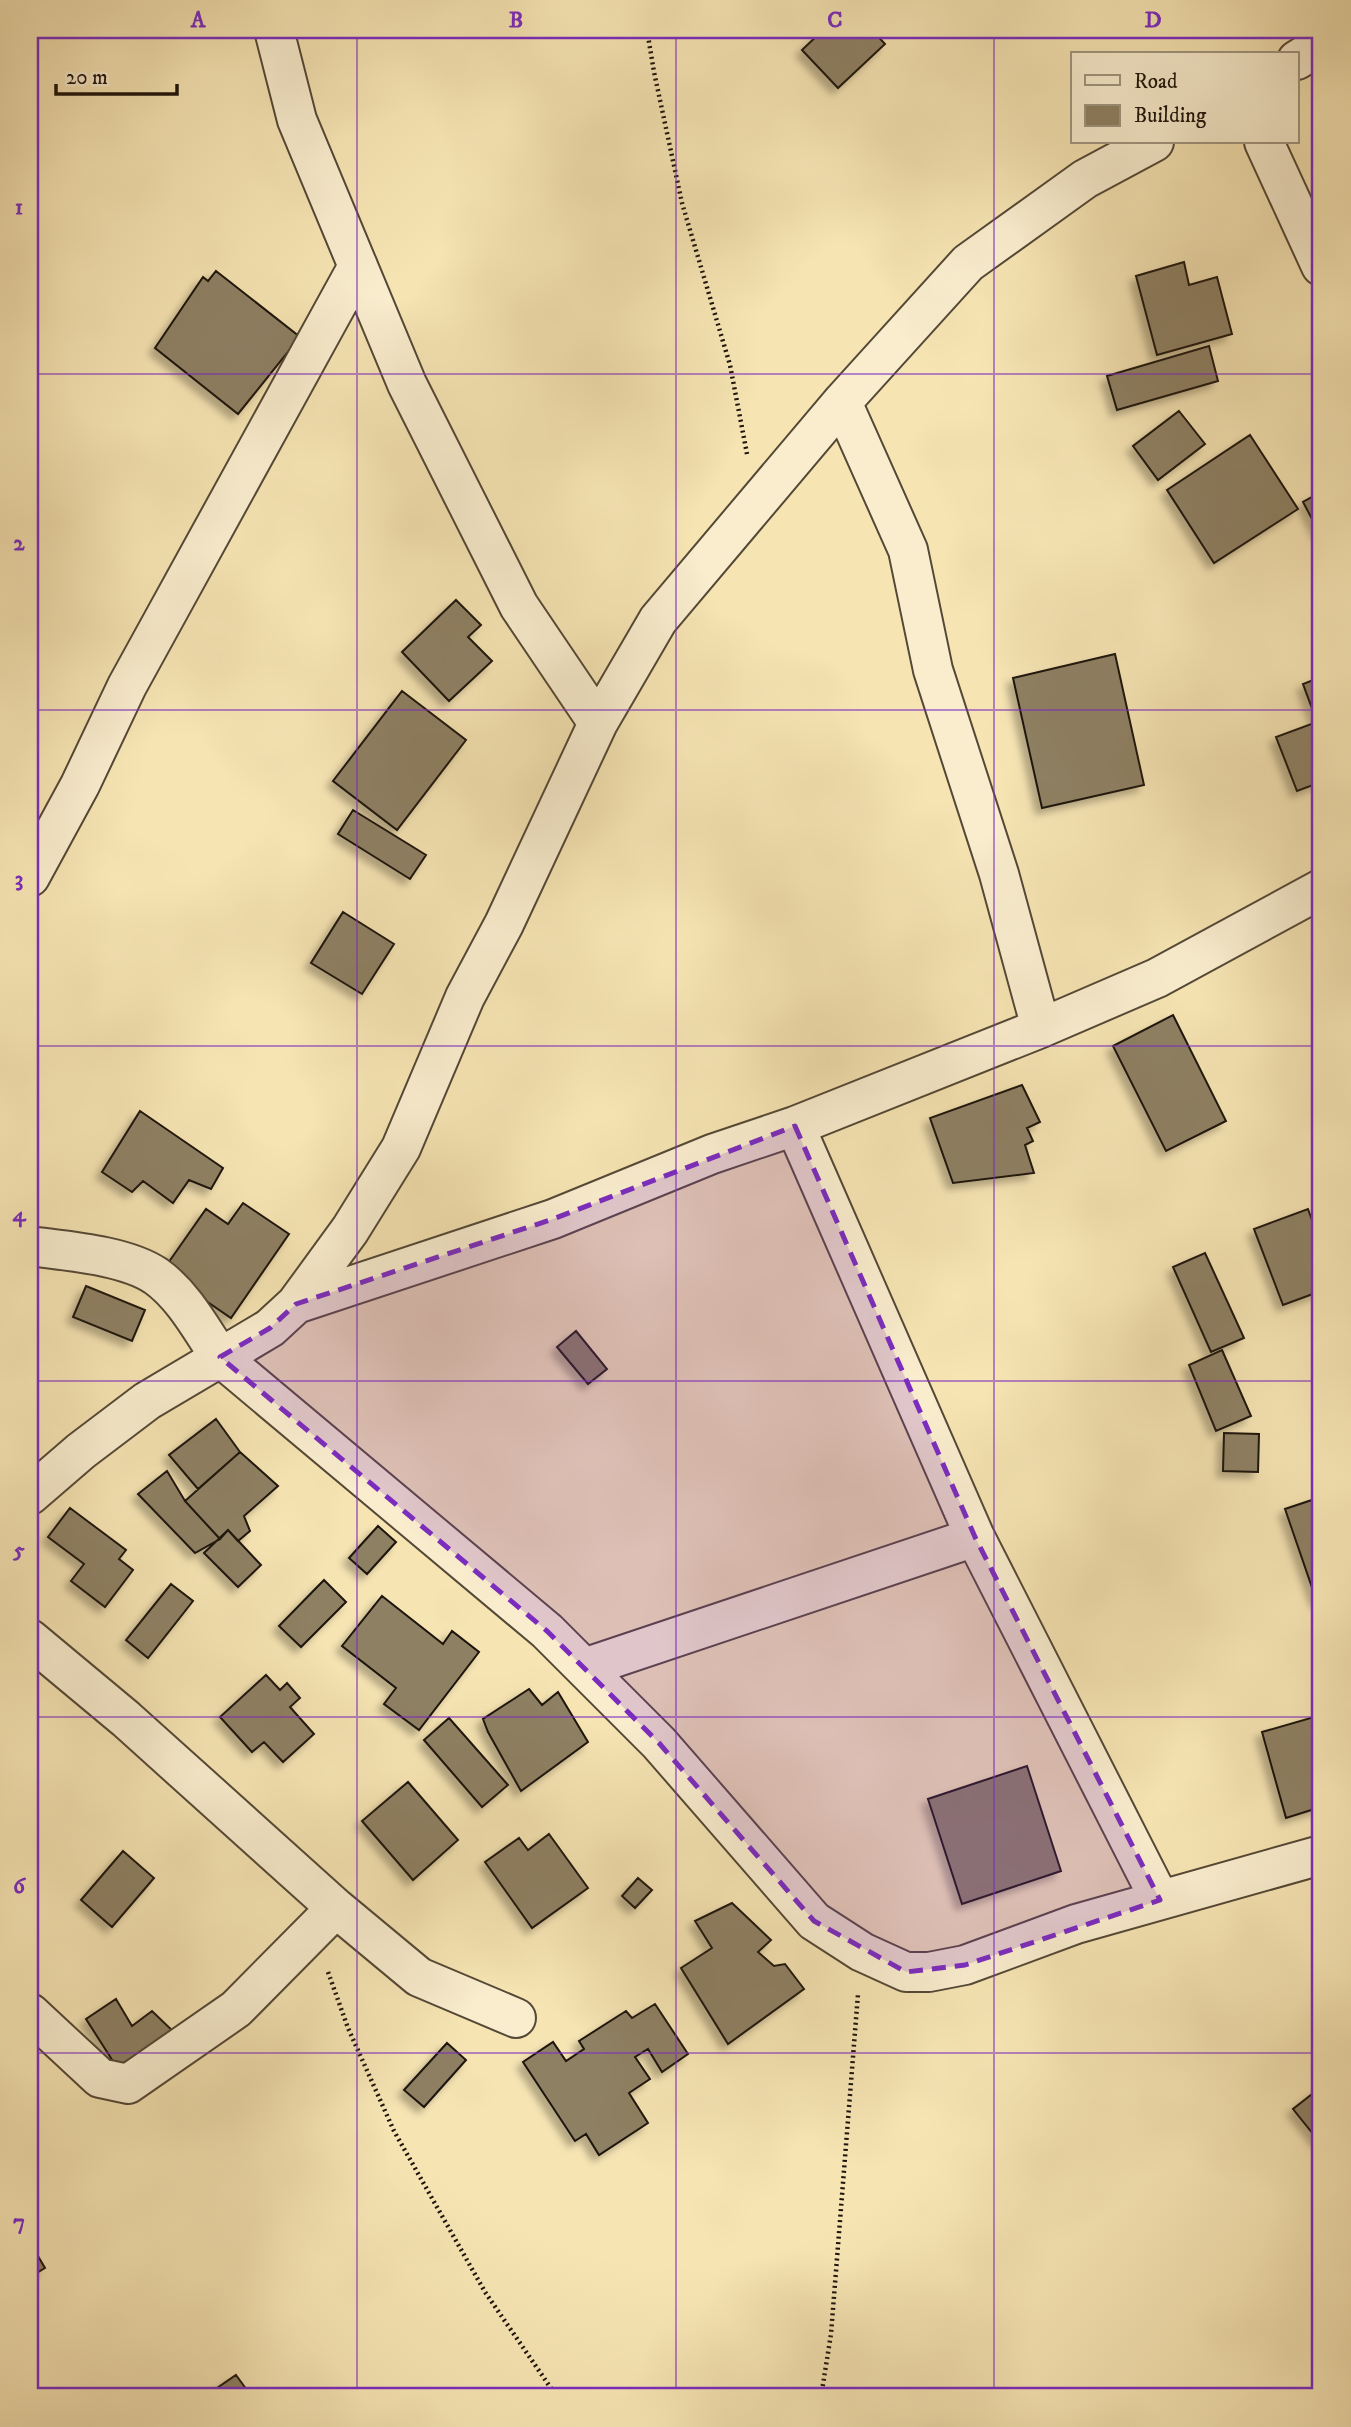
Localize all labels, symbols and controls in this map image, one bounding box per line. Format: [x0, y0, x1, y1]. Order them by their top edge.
text: A [190, 6, 207, 35]
text: B [509, 6, 523, 35]
text: C [827, 6, 843, 35]
text: D [1144, 6, 1162, 35]
scale bar [56, 52, 177, 96]
legend [1071, 52, 1298, 144]
text: 20 m [66, 65, 108, 91]
text: Road [1134, 69, 1178, 95]
text: Building [1134, 103, 1207, 129]
text: 1 [15, 193, 23, 222]
text: 2 [13, 529, 25, 558]
text: 3 [15, 865, 23, 894]
text: 4 [12, 1200, 27, 1229]
text: 5 [12, 1536, 25, 1565]
text: 6 [13, 1872, 27, 1901]
text: 7 [13, 2208, 25, 2237]

